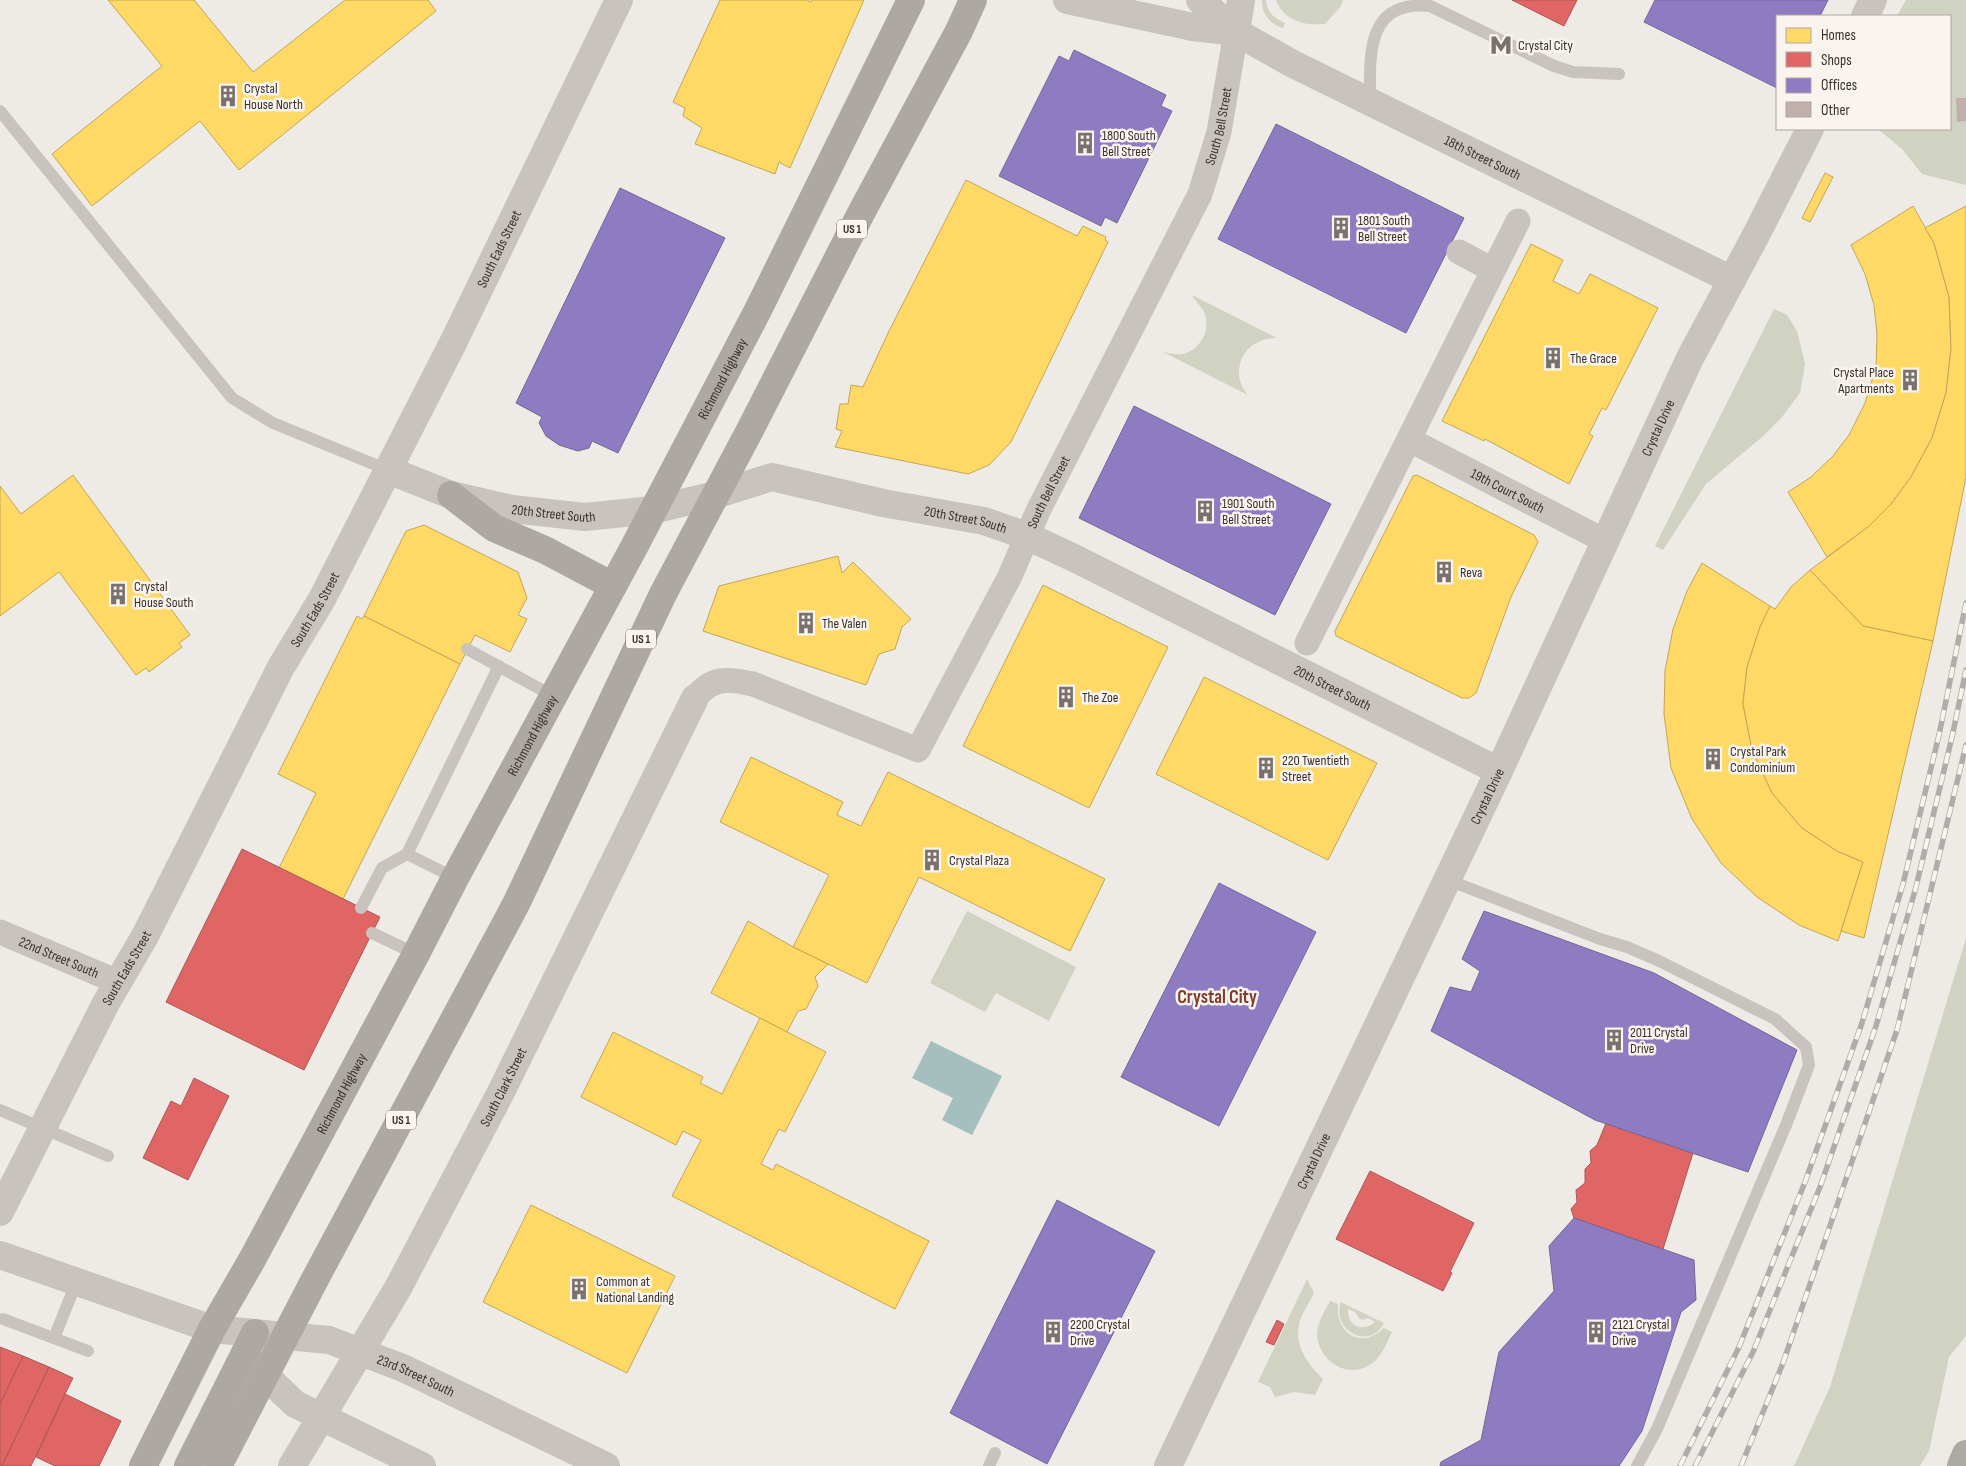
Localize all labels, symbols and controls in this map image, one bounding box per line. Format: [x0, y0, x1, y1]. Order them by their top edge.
legend [1776, 15, 1951, 130]
text: Homes [1821, 26, 1856, 45]
metro station icon: Crystal City [1488, 32, 1514, 58]
place label: Crystal City [1518, 37, 1573, 54]
text: Shops [1821, 51, 1852, 70]
text: Offices [1821, 76, 1857, 95]
place label: Crystal House North [244, 80, 303, 113]
building icon: Crystal House North [215, 83, 241, 109]
street label: South Bell Street [1201, 86, 1235, 167]
text: Other [1821, 101, 1850, 120]
place label: 1800 South Bell Street [1102, 127, 1156, 160]
building icon: 1800 South Bell Street [1072, 130, 1098, 156]
street label: 18th Street South [1441, 132, 1524, 184]
street label: South Eads Street [473, 208, 525, 290]
place label: 1801 South Bell Street [1358, 212, 1410, 245]
building icon: 1801 South Bell Street [1328, 215, 1354, 241]
road number: US 1 [837, 220, 867, 238]
street label: Richmond Highway [694, 335, 751, 422]
building icon: The Grace [1540, 345, 1566, 371]
place label: The Grace [1570, 350, 1617, 367]
place label: Crystal Place Apartments [1833, 364, 1894, 397]
building icon: Crystal Place Apartments [1897, 367, 1923, 393]
street label: Crystal Drive [1638, 397, 1679, 459]
street label: South Bell Street [1023, 453, 1074, 531]
street label: 19th Court South [1468, 465, 1547, 517]
place label: 1901 South Bell Street [1222, 495, 1274, 528]
building icon: 1901 South Bell Street [1192, 498, 1218, 524]
street label: 20th Street South [510, 501, 596, 526]
street label: 20th Street South [923, 503, 1009, 537]
building icon: Reva [1431, 559, 1457, 585]
place label: Reva [1460, 564, 1482, 581]
street label: South Eads Street [287, 569, 343, 650]
place label: Crystal House South [134, 578, 194, 611]
building icon: Crystal House South [105, 581, 131, 607]
building icon: The Valen [793, 610, 819, 636]
place label: The Valen [822, 615, 867, 632]
road number: US 1 [626, 630, 656, 648]
street label: 20th Street South [1291, 662, 1374, 715]
building icon: The Zoe [1053, 684, 1079, 710]
place label: The Zoe [1082, 689, 1118, 706]
street label: Richmond Highway [504, 692, 562, 779]
place label: Crystal Park Condominium [1730, 743, 1795, 776]
building icon: Crystal Park Condominium [1700, 746, 1726, 772]
place label: 220 Twentieth Street [1282, 752, 1349, 785]
building icon: 220 Twentieth Street [1253, 755, 1279, 781]
street label: Crystal Drive [1467, 765, 1508, 827]
building icon: Crystal Plaza [919, 847, 945, 873]
place label: Crystal Plaza [949, 852, 1009, 869]
street label: South Eads Street [98, 928, 155, 1009]
street label: 22nd Street South [16, 933, 101, 982]
district label: Crystal City [1177, 986, 1257, 1009]
place label: 2011 Crystal Drive [1630, 1024, 1688, 1057]
building icon: 2011 Crystal Drive [1601, 1027, 1627, 1053]
street label: South Clark Street [476, 1045, 531, 1130]
street label: Richmond Highway [313, 1050, 370, 1137]
road number: US 1 [386, 1110, 416, 1130]
street label: Crystal Drive [1293, 1130, 1334, 1192]
place label: Common at National Landing [596, 1273, 674, 1306]
building icon: Common at National Landing [566, 1276, 592, 1302]
place label: 2200 Crystal Drive [1070, 1316, 1130, 1349]
place label: 2121 Crystal Drive [1612, 1316, 1669, 1349]
building icon: 2200 Crystal Drive [1040, 1319, 1066, 1345]
building icon: 2121 Crystal Drive [1583, 1319, 1609, 1345]
street label: 23rd Street South [375, 1351, 457, 1401]

